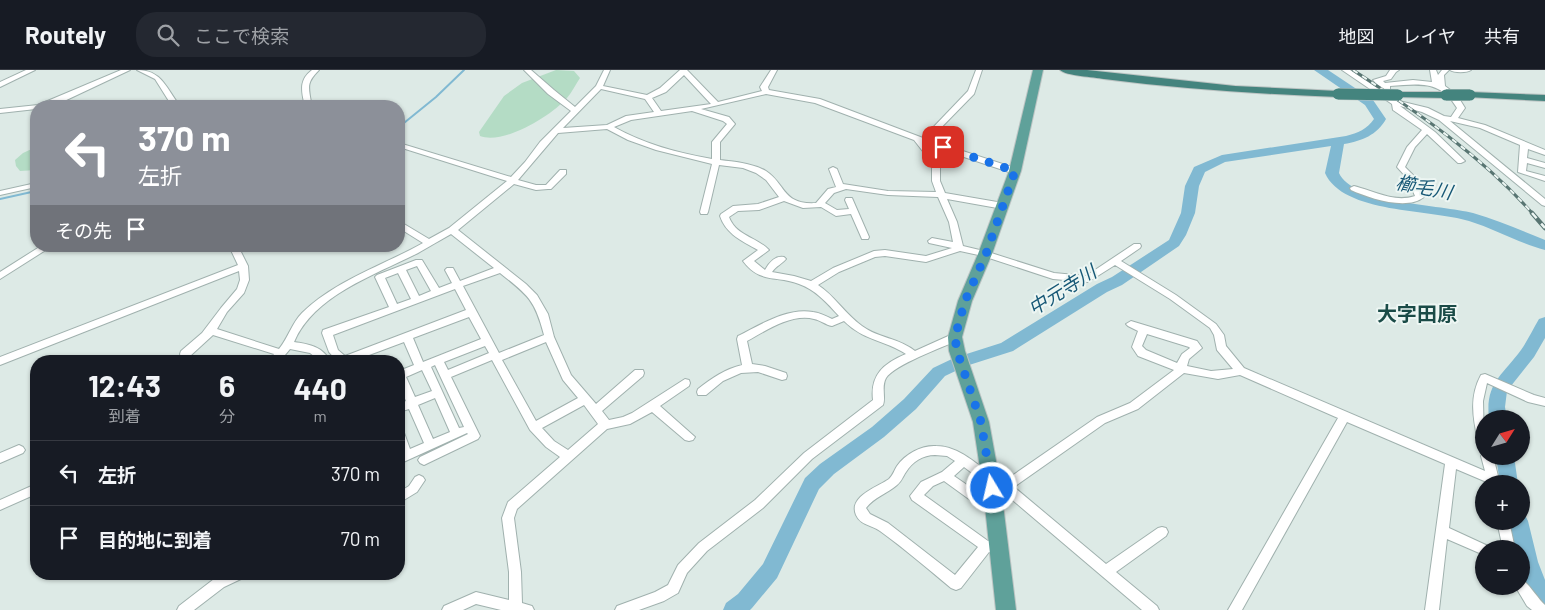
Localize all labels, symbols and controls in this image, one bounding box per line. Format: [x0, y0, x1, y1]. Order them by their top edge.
search box [136, 12, 486, 57]
text: Routely [25, 20, 106, 49]
icon: search [154, 21, 182, 49]
text: ここで検索 [194, 24, 289, 47]
text: 地図 [1339, 25, 1375, 47]
text: レイヤ [1403, 25, 1456, 47]
text: 共有 [1484, 25, 1520, 47]
text: 370 m [138, 116, 230, 158]
icon: left [55, 120, 120, 185]
pin [922, 126, 964, 168]
icon: arrive [929, 133, 957, 161]
text: 左折 [138, 162, 182, 188]
water label: 櫛毛川 [1394, 170, 1456, 204]
icon: arrive [122, 215, 150, 243]
text: その先 [55, 219, 112, 242]
water label: 中元寺川 [1023, 259, 1102, 319]
district label: 大字田原 [1377, 301, 1457, 325]
text: 12:43 [88, 367, 161, 403]
text: 6 [219, 367, 235, 403]
text: 440 [293, 370, 347, 406]
text: 到着 [109, 406, 141, 425]
text: 分 [219, 406, 235, 425]
text: m [313, 406, 327, 425]
north arrow [1475, 410, 1530, 465]
map controls [1475, 410, 1530, 595]
icon: left [55, 459, 83, 487]
position arrow [965, 461, 1017, 513]
text: 370 m [331, 462, 380, 485]
text: 左折 [98, 463, 136, 486]
button: + [1475, 475, 1530, 530]
icon: arrive [55, 524, 83, 552]
text: 70 m [341, 527, 380, 550]
text: 目的地に到着 [98, 528, 212, 551]
button: − [1475, 540, 1530, 595]

